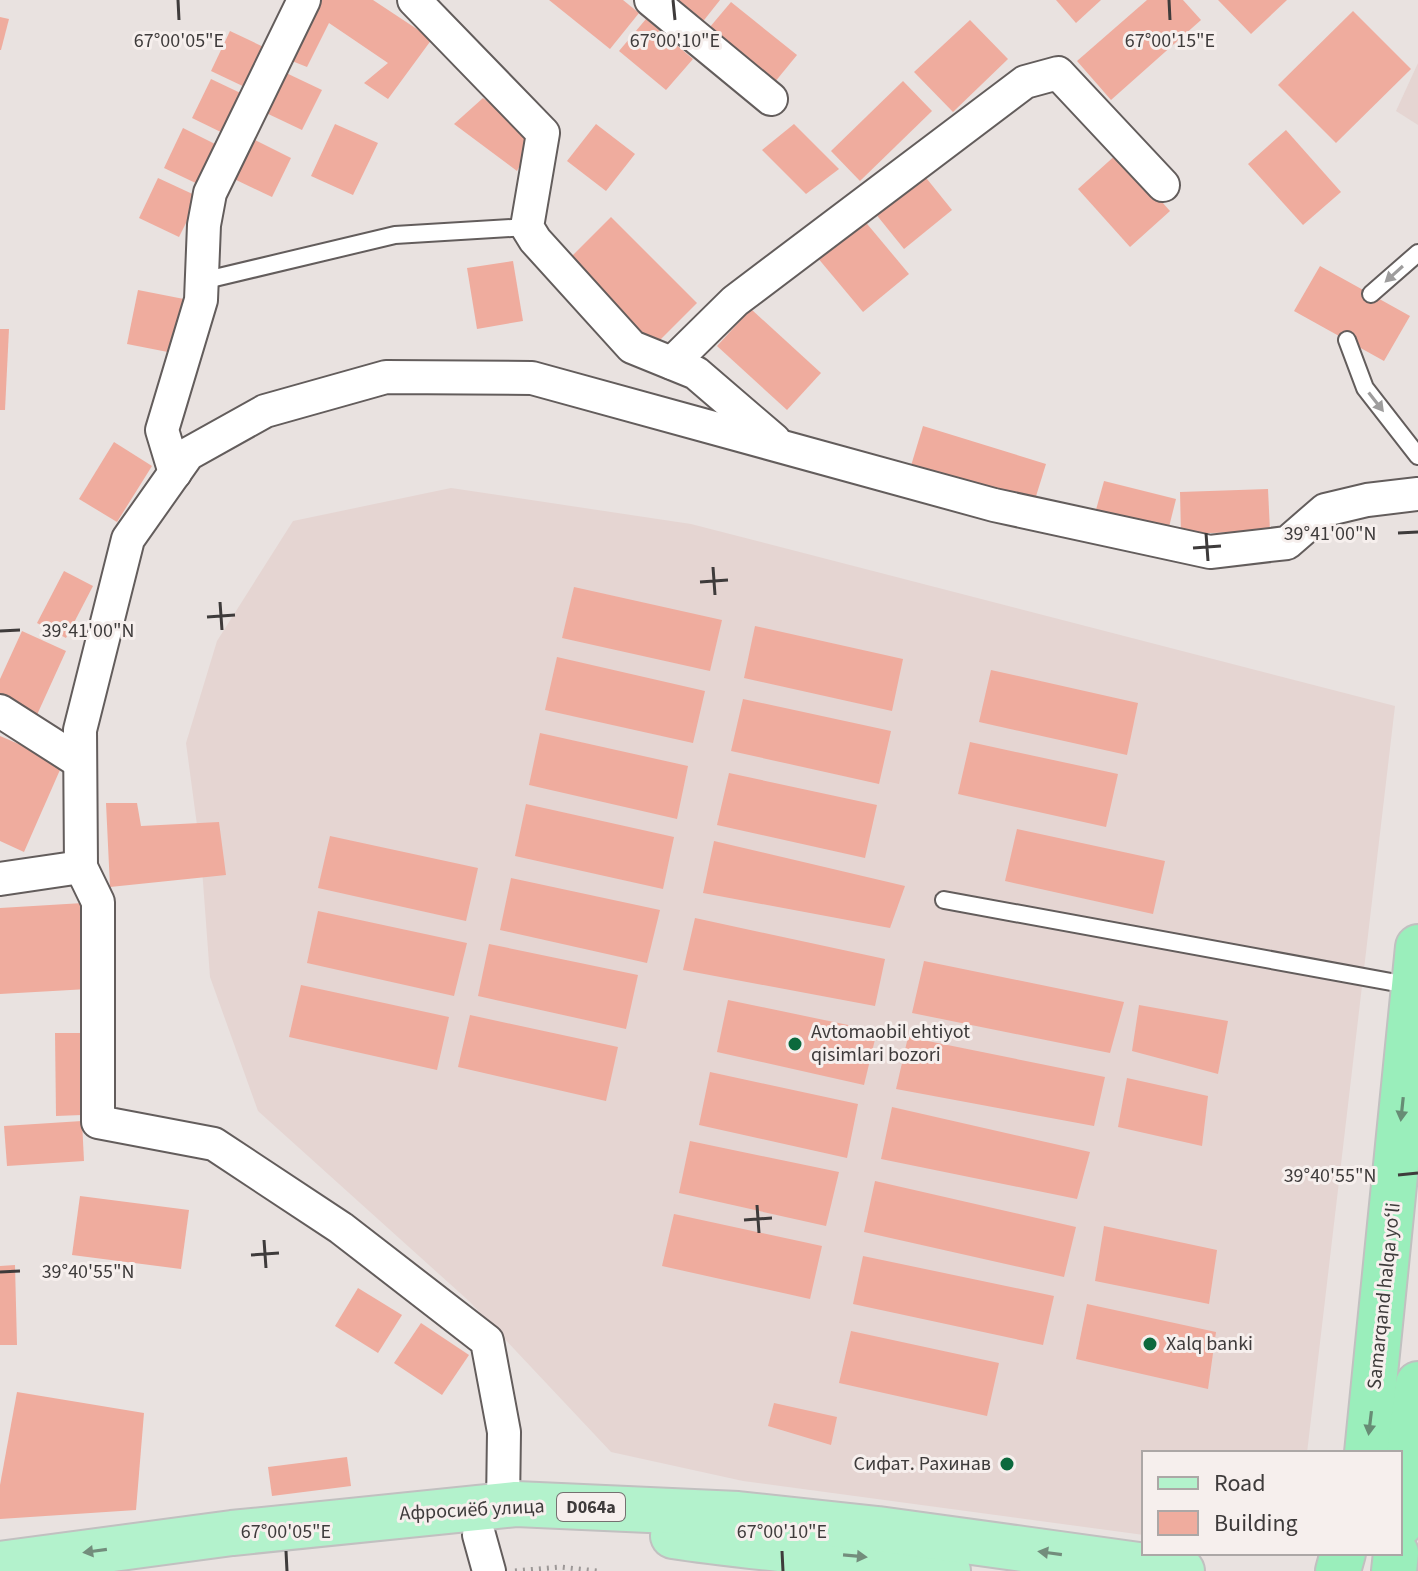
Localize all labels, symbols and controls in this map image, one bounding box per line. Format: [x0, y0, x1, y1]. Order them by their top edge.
text: 67°00'05"E [134, 27, 224, 55]
text: 67°00'10"E [630, 27, 720, 55]
text: 67°00'15"E [1125, 27, 1215, 55]
one-way arrow [1385, 264, 1404, 282]
one-way arrow [1367, 392, 1383, 412]
text: 39°41'00"N [1284, 520, 1376, 548]
text: 39°41'00"N [42, 617, 134, 645]
place label: Avtomaobil ehtiyot qisimlari bozori [811, 1018, 970, 1069]
marker: Avtomaobil ehtiyot qisimlari bozori [786, 1035, 804, 1053]
one-way arrow [1396, 1097, 1409, 1122]
text: 39°40'55"N [1284, 1162, 1376, 1190]
street label: Samarqand halqa yoʻli [1360, 1201, 1408, 1391]
text: 39°40'55"N [42, 1258, 134, 1286]
place label: Xalq banki [1166, 1330, 1253, 1358]
marker: Xalq banki [1141, 1335, 1159, 1353]
one-way arrow [1364, 1411, 1377, 1436]
place label: Сифат. Рахинав [854, 1450, 991, 1478]
legend [1142, 1451, 1402, 1555]
marker: Сифат. Рахинав [998, 1455, 1016, 1473]
text: Road [1214, 1466, 1266, 1501]
street label: Афросиёб улица [399, 1492, 545, 1528]
road number: D064a [557, 1493, 625, 1521]
text: Building [1214, 1506, 1298, 1541]
text: 67°00'05"E [241, 1518, 331, 1546]
text: 67°00'10"E [737, 1518, 827, 1546]
one-way arrow [82, 1545, 107, 1558]
one-way arrow [1037, 1546, 1062, 1559]
one-way arrow [843, 1549, 868, 1562]

